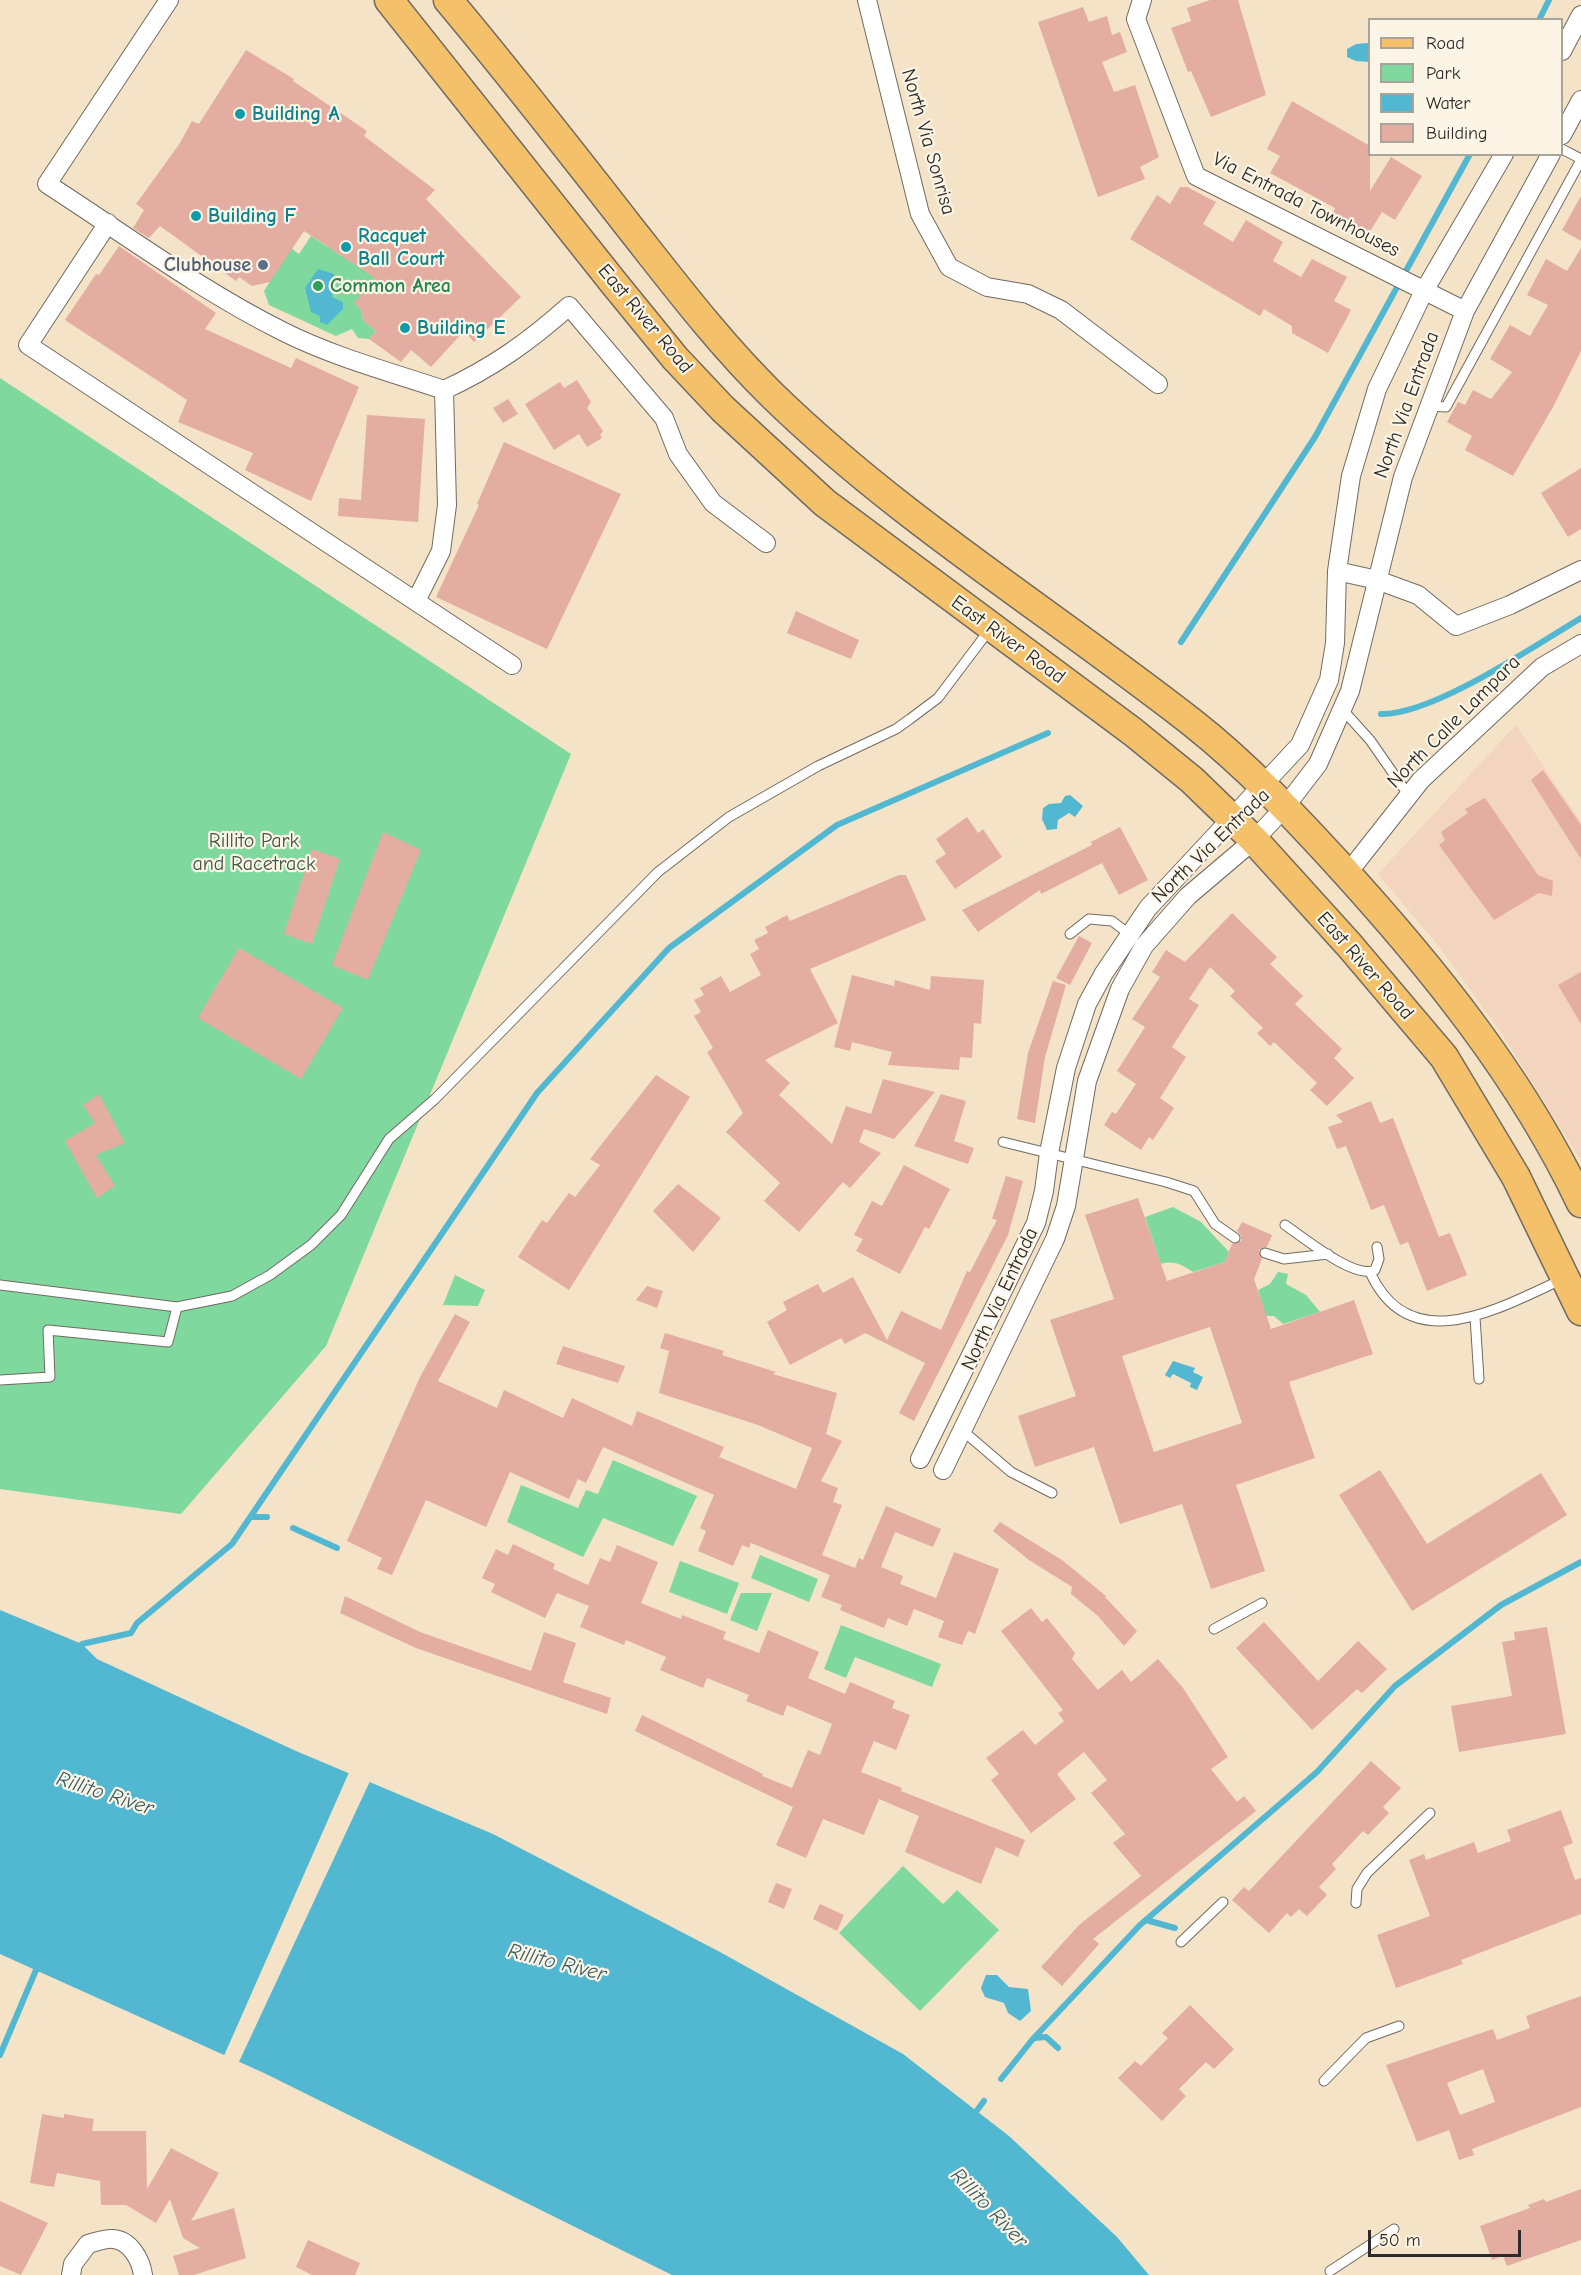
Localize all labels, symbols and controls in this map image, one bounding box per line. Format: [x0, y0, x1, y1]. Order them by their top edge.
legend [1368, 18, 1563, 156]
text: Road [1426, 33, 1465, 54]
text: Park [1426, 63, 1460, 84]
street label: North Via Sonrisa [896, 66, 960, 218]
text: Water [1426, 93, 1470, 114]
place label: Building A [252, 102, 339, 126]
marker: Building A [233, 107, 247, 121]
text: Building [1426, 123, 1488, 144]
street label: Via Entrada Townhouses [1208, 147, 1404, 263]
place label: Building F [208, 204, 296, 228]
marker: Building F [189, 209, 203, 223]
place label: Racquet Ball Court [358, 224, 444, 271]
marker: Racquet Ball Court [339, 240, 353, 254]
place label: Clubhouse [164, 253, 251, 277]
marker: Clubhouse [256, 258, 270, 272]
street label: East River Road [592, 259, 698, 379]
place label: Common Area [330, 274, 451, 298]
marker: Common Area [311, 279, 325, 293]
place label: Building E [417, 316, 505, 340]
marker: Building E [398, 321, 412, 335]
street label: North Via Entrada [1369, 328, 1445, 482]
street label: East River Road [946, 591, 1070, 689]
street label: North Calle Lampara [1383, 651, 1525, 793]
street label: North Via Entrada [1147, 784, 1275, 908]
park label: Rillito Park and Racetrack [192, 829, 316, 876]
street label: East River Road [1312, 907, 1418, 1025]
street label: North Via Entrada [956, 1224, 1044, 1374]
water label: Rillito River [53, 1766, 157, 1822]
water label: Rillito River [505, 1939, 609, 1987]
water label: Rillito River [945, 2163, 1033, 2253]
scale bar [1371, 2218, 1524, 2256]
text: 50 m [1379, 2230, 1421, 2251]

